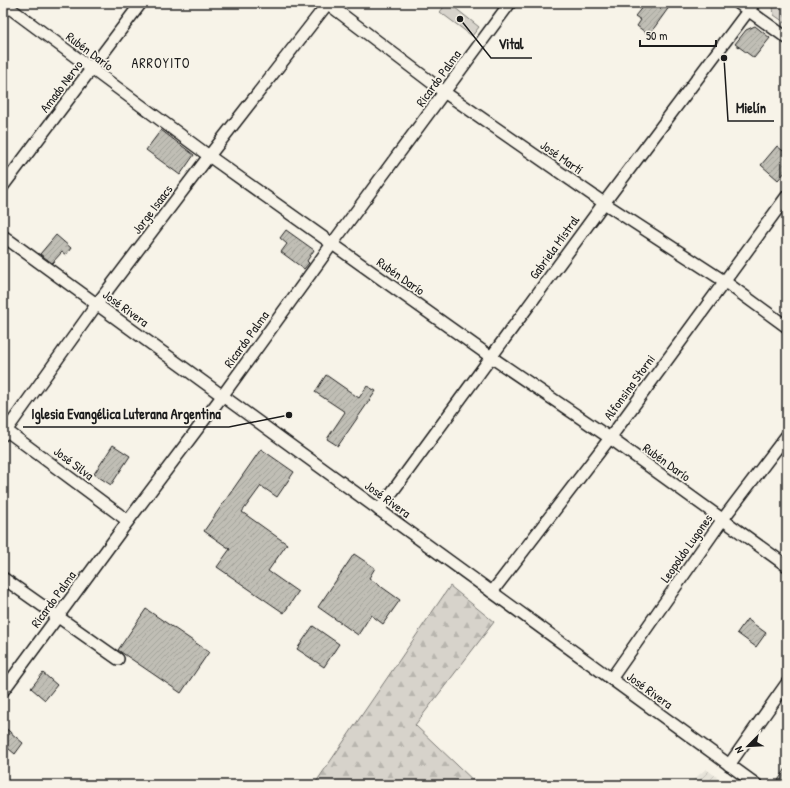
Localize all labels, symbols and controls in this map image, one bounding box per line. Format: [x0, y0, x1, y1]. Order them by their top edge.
scale bar [640, 22, 716, 48]
street label: Rubén Darío [63, 27, 117, 75]
text: 50 m [646, 27, 667, 44]
callout: Vital [491, 32, 532, 58]
text: Vital [498, 34, 524, 53]
street label: Ricardo Palma [411, 46, 465, 110]
district label: ARROYITO [131, 53, 191, 72]
street label: Amado Nervo [35, 56, 87, 116]
callout: Mielín [728, 95, 774, 121]
text: Mielín [736, 98, 766, 117]
street label: José Martí [537, 136, 587, 178]
street label: Jorge Isaacs [128, 181, 176, 237]
street label: Gabriela Mistral [525, 211, 584, 283]
street label: Rubén Darío [373, 253, 429, 299]
street label: José Rivera [99, 285, 153, 331]
street label: Ricardo Palma [219, 307, 273, 371]
street label: Alfonsina Storni [599, 351, 659, 423]
callout: Iglesia Evangélica Luterana Argentina [23, 401, 229, 427]
text: Iglesia Evangélica Luterana Argentina [31, 404, 221, 425]
street label: Rubén Darío [639, 439, 695, 485]
street label: José Silva [50, 442, 98, 484]
street label: José Rivera [361, 476, 415, 522]
street label: Leopoldo Lugones [656, 510, 716, 586]
street label: Ricardo Palma [26, 567, 80, 631]
street label: José Rivera [623, 667, 677, 713]
north arrow [728, 726, 768, 766]
text: N [731, 744, 746, 756]

